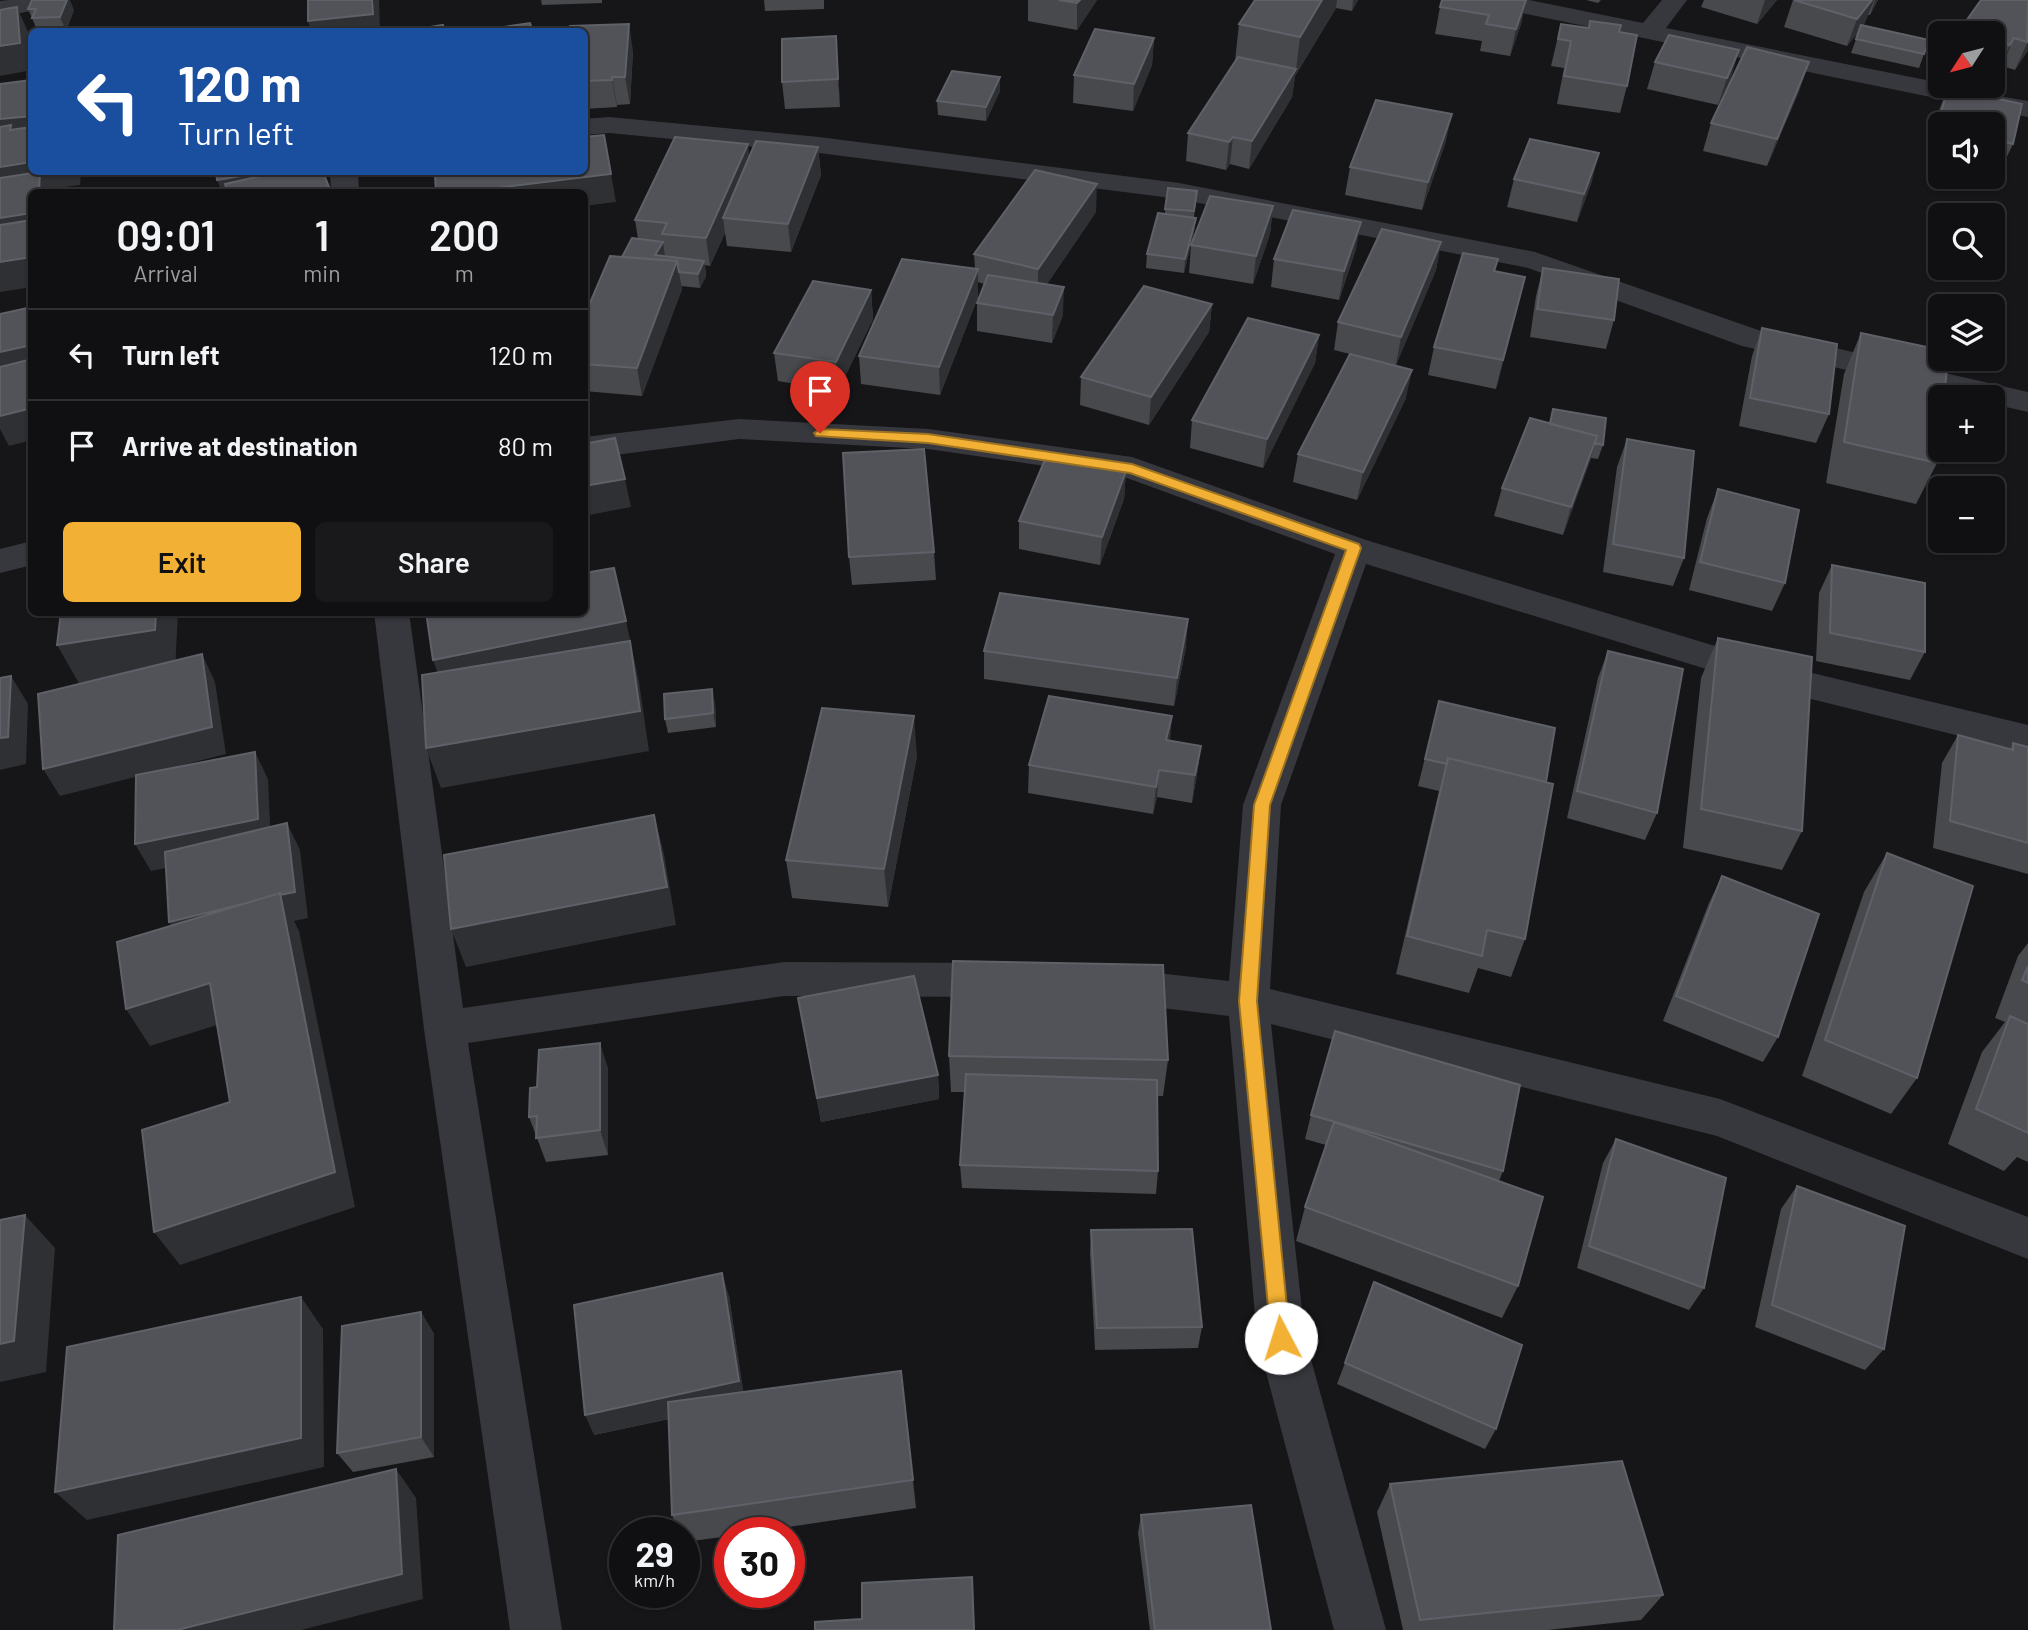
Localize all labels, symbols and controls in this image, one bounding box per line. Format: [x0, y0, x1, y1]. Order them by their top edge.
north arrow [1928, 21, 2006, 98]
map controls [1928, 21, 2005, 553]
text: 120 m [178, 53, 301, 112]
icon: left [63, 56, 154, 147]
button: sound [1928, 112, 2005, 189]
text: Turn left [178, 113, 295, 151]
button: search [1928, 203, 2005, 280]
text: 09:01 [116, 209, 215, 259]
text: 1 [315, 209, 329, 259]
text: 200 [429, 209, 500, 259]
text: Arrival [134, 259, 198, 287]
text: min [303, 259, 341, 287]
text: m [455, 259, 474, 287]
button: layers [1928, 294, 2005, 371]
icon: left [63, 336, 101, 374]
text: Turn left [122, 339, 220, 370]
text: 120 m [489, 339, 553, 370]
pin [790, 361, 850, 433]
icon: arrive [801, 372, 839, 410]
button: + [1928, 385, 2005, 462]
icon: arrive [63, 427, 101, 465]
text: Arrive at destination [122, 430, 358, 461]
text: 80 m [498, 430, 553, 461]
button: − [1928, 476, 2005, 553]
button: Exit [63, 522, 301, 602]
button: Share [315, 522, 553, 602]
position arrow [1244, 1301, 1318, 1375]
speed limit sign: 30 [714, 1517, 805, 1608]
text: 29 [635, 1532, 674, 1574]
text: km/h [634, 1569, 675, 1591]

